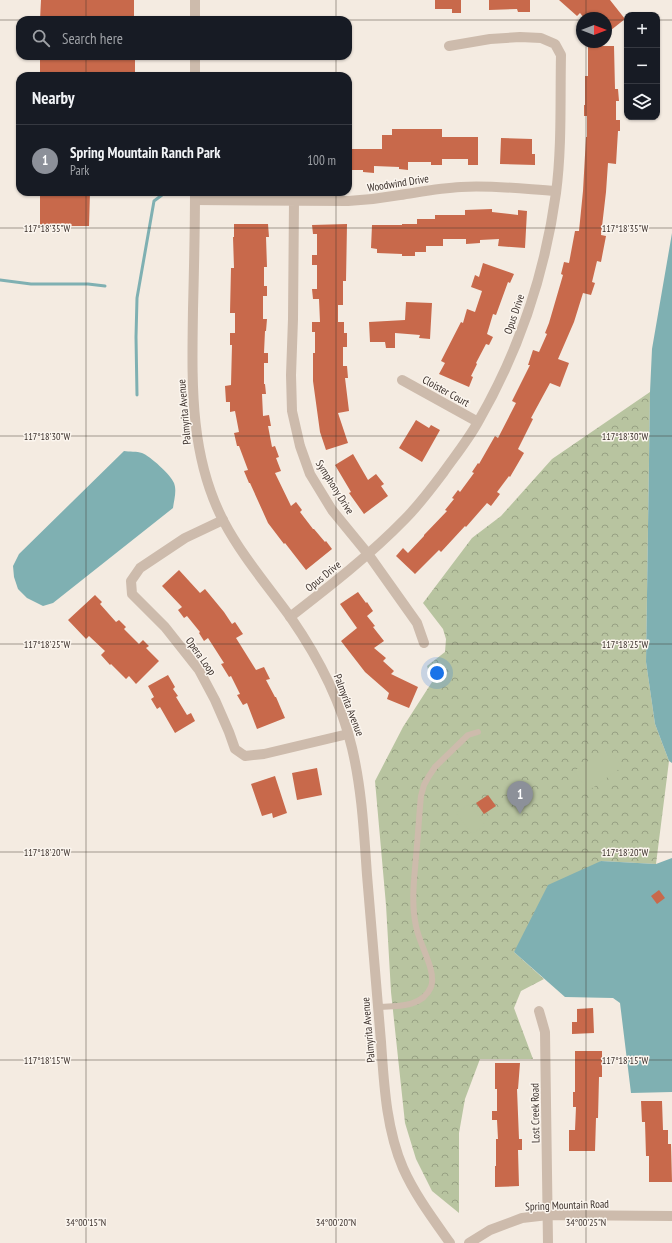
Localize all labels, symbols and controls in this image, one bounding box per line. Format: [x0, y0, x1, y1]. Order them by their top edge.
north arrow [576, 12, 612, 48]
map controls [624, 12, 660, 120]
button: + [624, 12, 660, 48]
search box [16, 16, 352, 60]
icon: search [30, 27, 52, 49]
text: Search here [62, 29, 123, 48]
button: − [624, 48, 660, 84]
button: layers [624, 84, 660, 120]
text: Nearby [32, 87, 75, 109]
text: Spring Mountain Ranch Park [70, 143, 220, 162]
text: 1 [42, 152, 48, 169]
text: 100 m [307, 152, 336, 169]
text: Park [70, 162, 89, 179]
street label: Woodwind Drive [366, 171, 430, 195]
text: 117°18'35"W [24, 222, 71, 235]
text: 117°18'35"W [602, 222, 649, 235]
street label: Opus Drive [501, 292, 528, 336]
street label: Cloister Court [420, 372, 472, 410]
street label: Palmyrita Avenue [174, 378, 194, 445]
text: 117°18'30"W [24, 430, 71, 443]
text: 117°18'30"W [602, 430, 649, 443]
street label: Symphony Drive [313, 457, 357, 517]
street label: Opus Drive [302, 557, 344, 595]
street label: Opera Loop [183, 634, 219, 678]
text: 117°18'25"W [24, 638, 71, 651]
text: 117°18'25"W [602, 638, 649, 651]
your location [427, 663, 447, 683]
street label: Palmyrita Avenue [331, 672, 367, 739]
pin: 1 [507, 781, 533, 814]
text: 117°18'20"W [24, 846, 71, 859]
text: 117°18'20"W [602, 846, 649, 859]
street label: Palmyrita Avenue [358, 996, 378, 1063]
text: 117°18'15"W [24, 1054, 71, 1067]
text: 117°18'15"W [602, 1054, 649, 1067]
street label: Lost Creek Road [527, 1083, 543, 1143]
street label: Spring Mountain Road [525, 1197, 609, 1213]
text: 34°00'15"N [66, 1216, 106, 1229]
text: 34°00'20"N [316, 1216, 356, 1229]
text: 34°00'25"N [566, 1216, 606, 1229]

